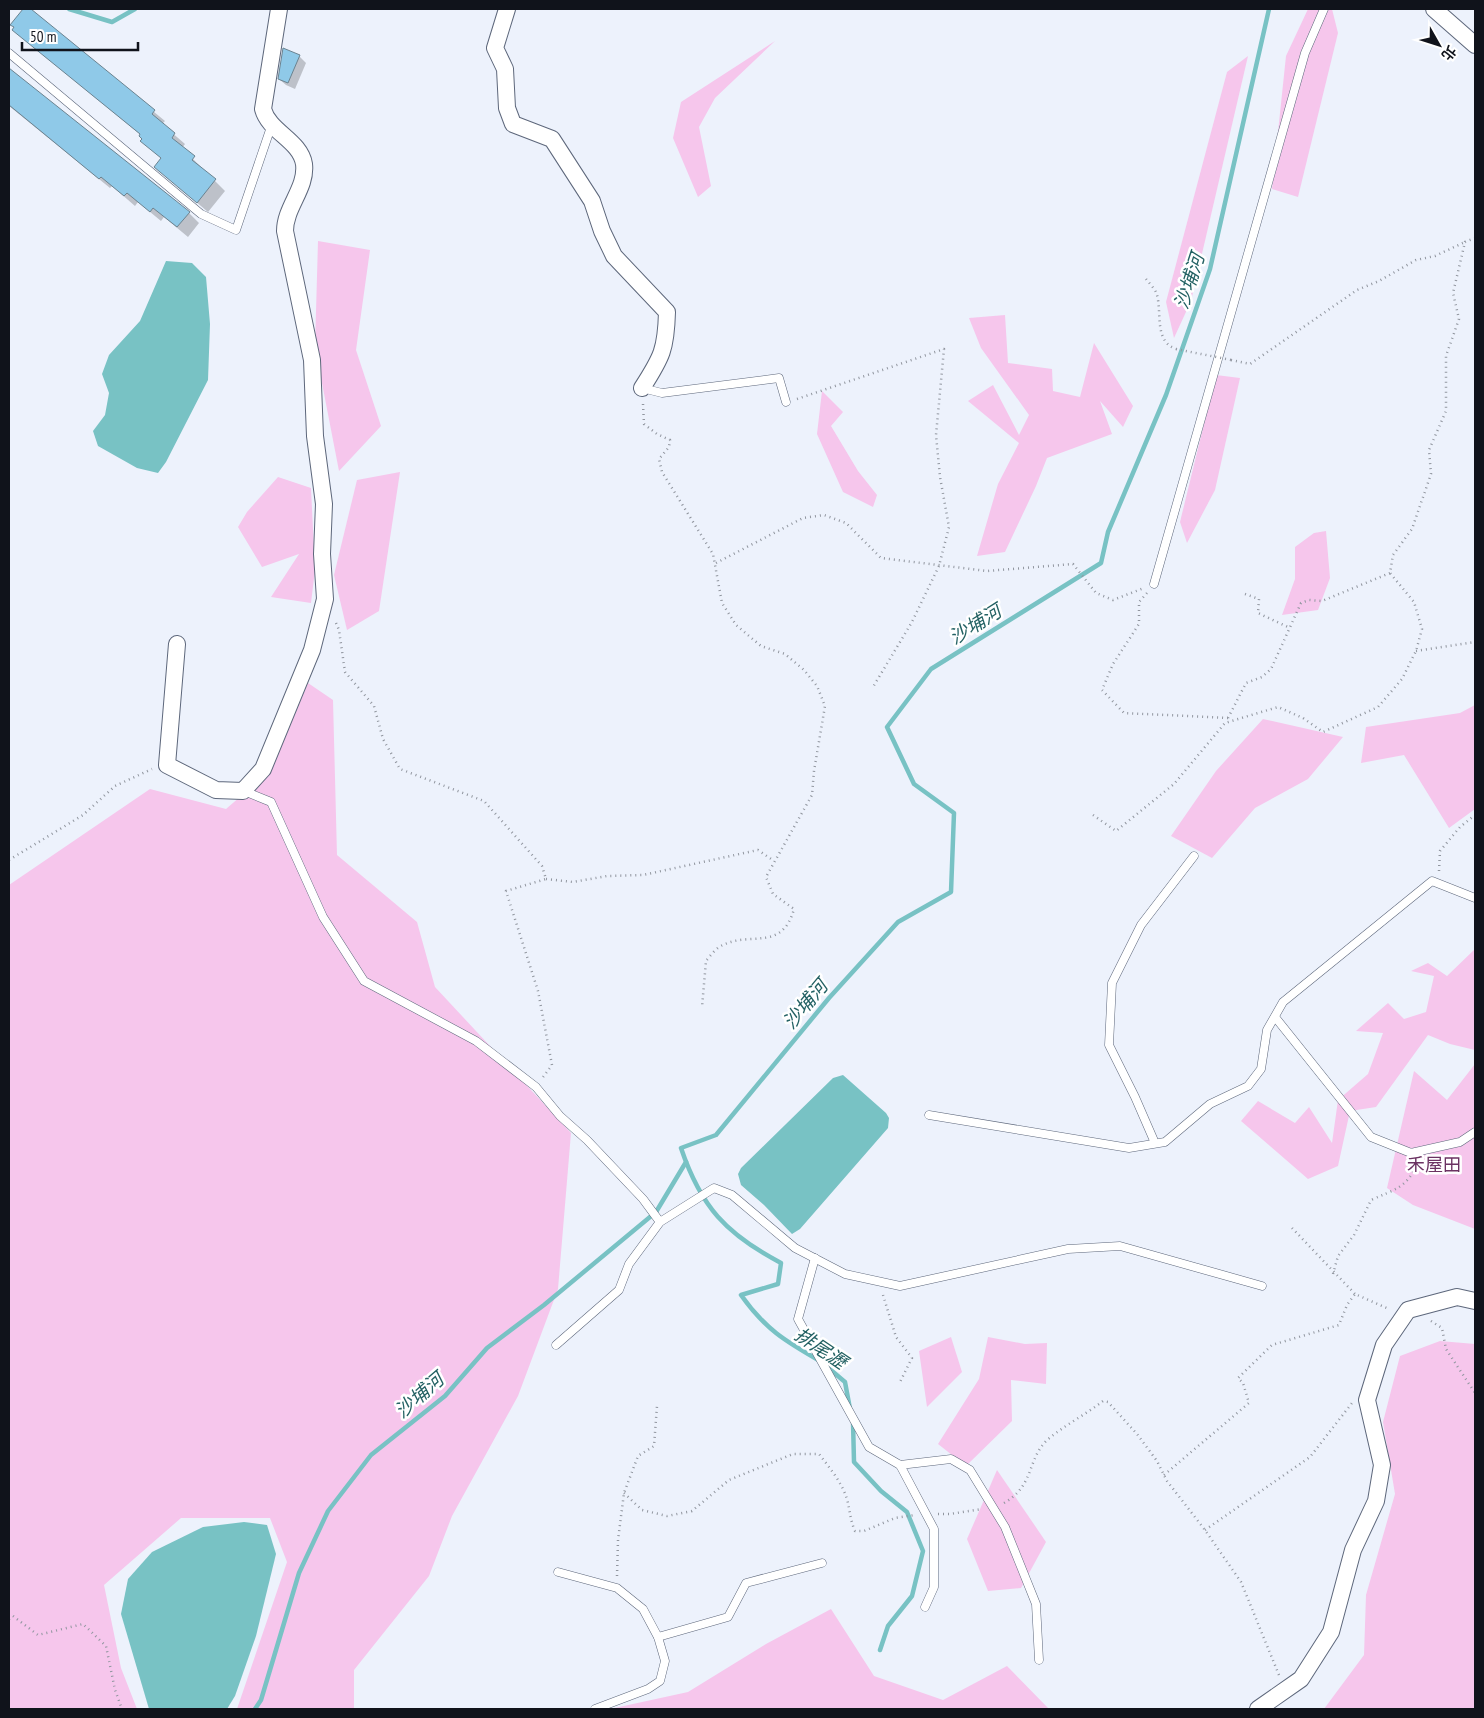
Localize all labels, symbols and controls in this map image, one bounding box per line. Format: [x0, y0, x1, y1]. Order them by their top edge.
scale bar [22, 20, 139, 52]
north arrow [1414, 20, 1464, 70]
text: 50 m [30, 27, 56, 46]
text: 北 [1438, 42, 1461, 64]
water label: 沙埔河 [1169, 246, 1210, 312]
water label: 沙埔河 [944, 597, 1009, 649]
water label: 沙埔河 [777, 971, 835, 1034]
park label: 禾屋田 [1407, 1153, 1461, 1176]
water label: 排尾瀝 [791, 1322, 854, 1376]
water label: 沙埔河 [390, 1365, 451, 1423]

